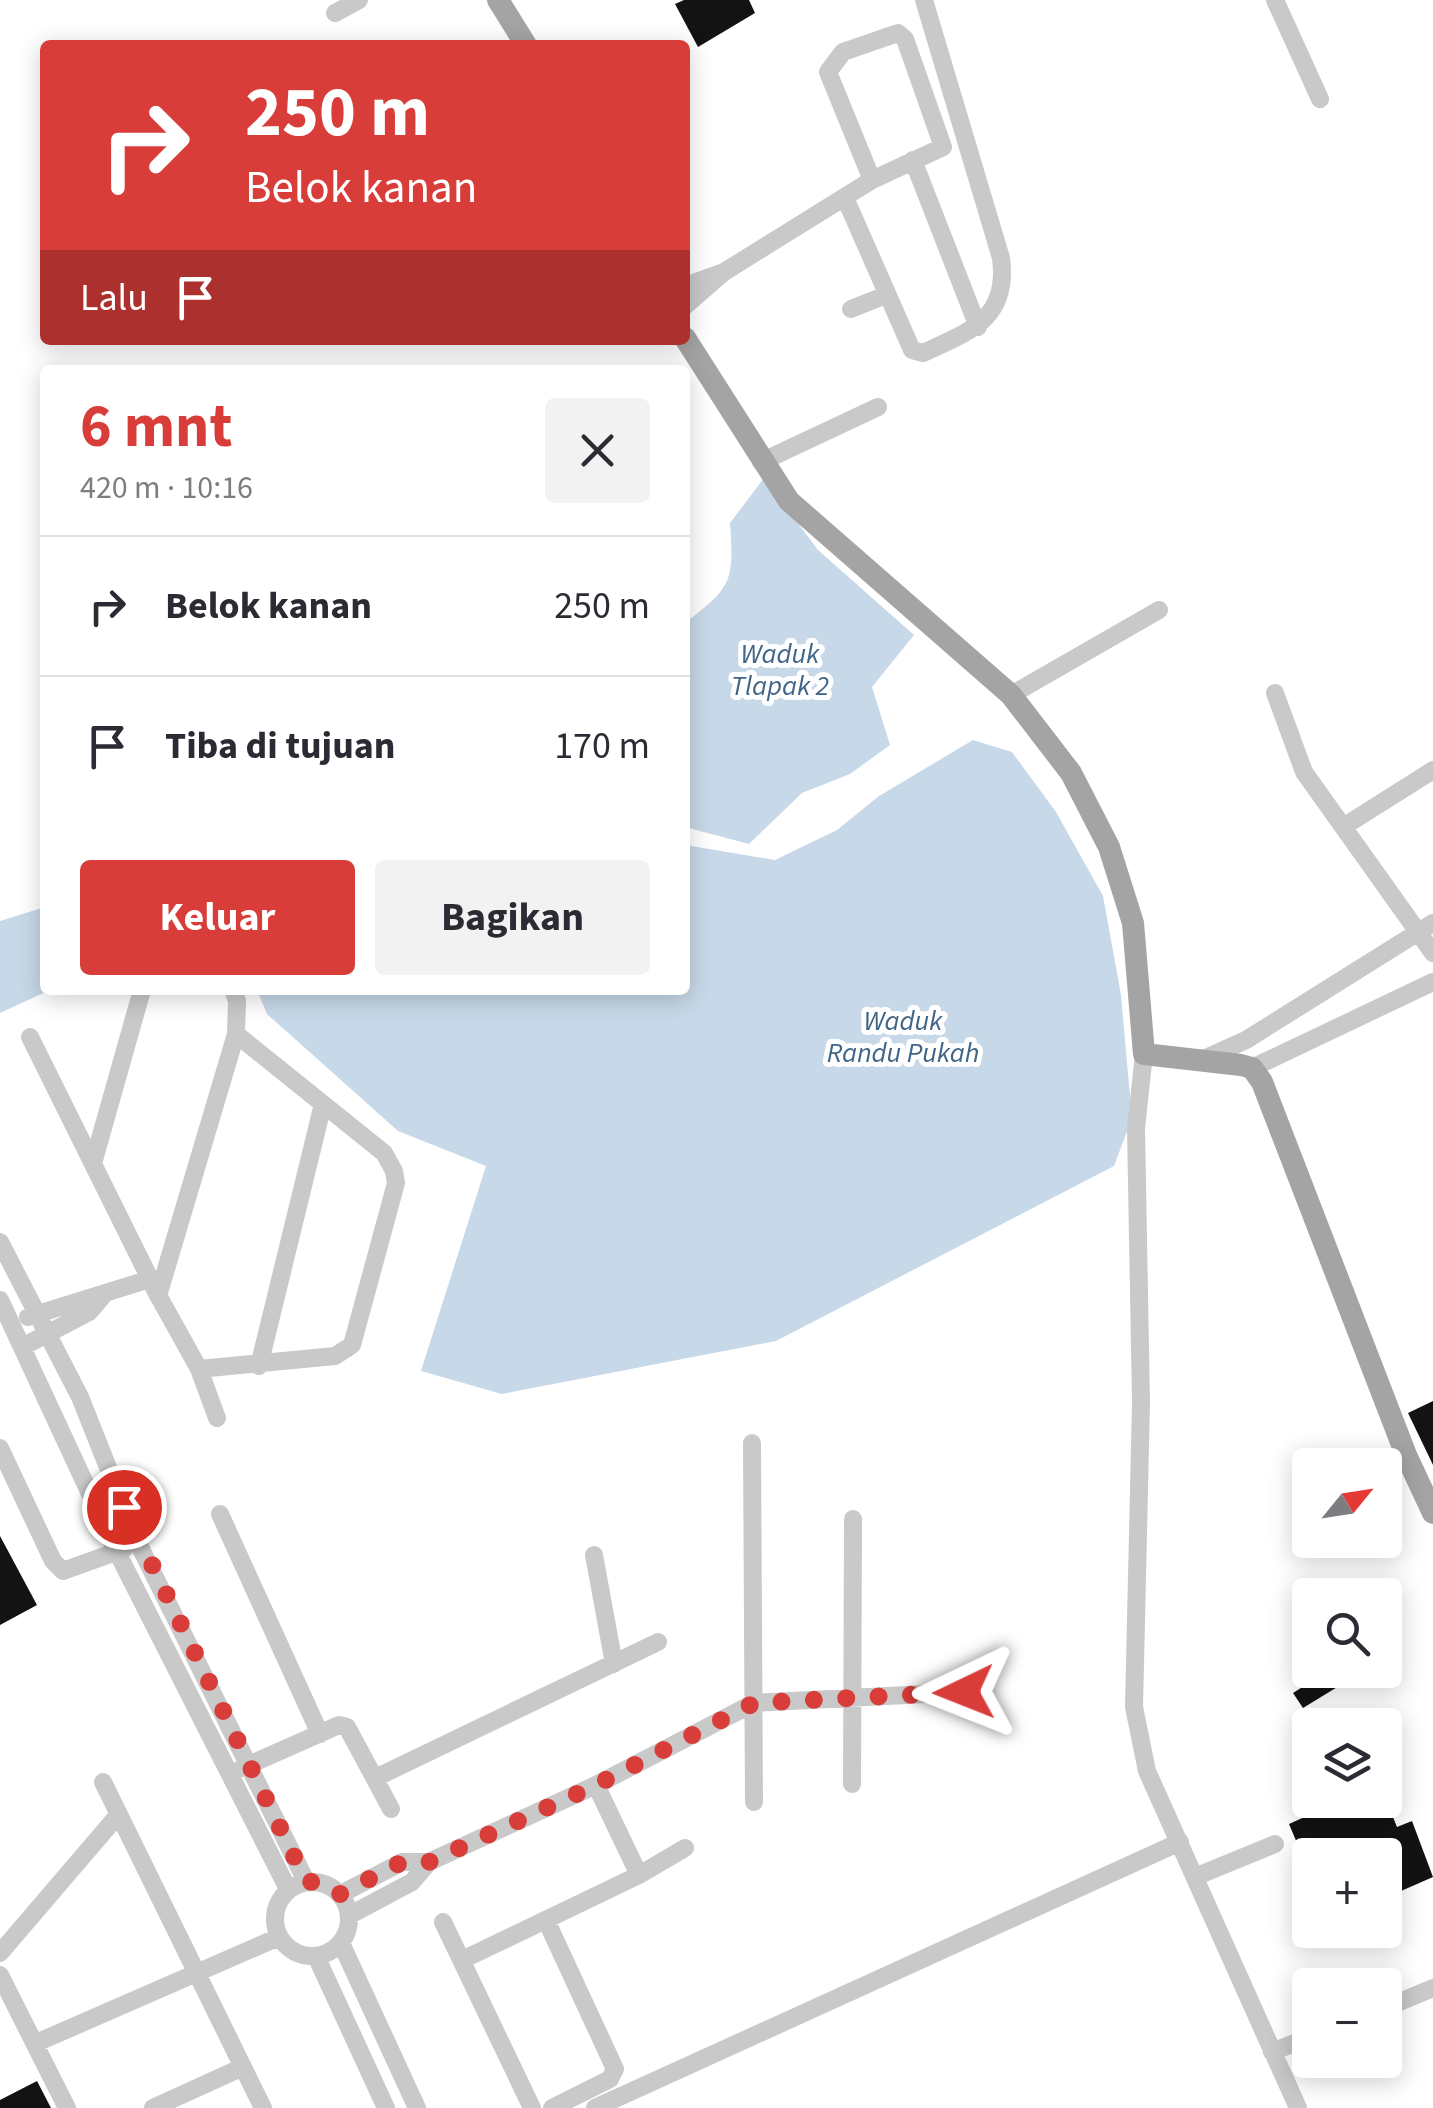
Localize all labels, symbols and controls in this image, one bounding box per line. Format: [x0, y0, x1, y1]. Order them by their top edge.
text: 250 m [245, 63, 430, 163]
icon: right [80, 80, 210, 210]
text: Belok kanan [245, 156, 477, 220]
icon: arrive [168, 270, 223, 325]
text: Lalu [80, 271, 148, 325]
text: 6 mnt [80, 385, 232, 470]
button: close [545, 398, 650, 503]
text: 420 m · 10:16 [80, 465, 253, 511]
icon: right [80, 579, 135, 634]
text: Belok kanan [165, 579, 372, 633]
text: 250 m [554, 579, 650, 633]
water label: Waduk Tlapak 2 [731, 634, 829, 706]
icon: arrive [80, 719, 135, 774]
text: Tiba di tujuan [165, 719, 396, 773]
text: 170 m [554, 719, 650, 773]
button: Keluar [80, 860, 355, 975]
button: Bagikan [375, 860, 650, 975]
water label: Waduk Randu Pukah [827, 1001, 979, 1073]
north arrow [1292, 1448, 1402, 1558]
map controls [1292, 1448, 1402, 2078]
pin [82, 1465, 167, 1550]
icon: arrive [97, 1480, 152, 1535]
button: search [1292, 1578, 1402, 1688]
position arrow [912, 1640, 1016, 1744]
button: layers [1292, 1708, 1402, 1818]
button: + [1292, 1838, 1402, 1948]
button: − [1292, 1968, 1402, 2078]

